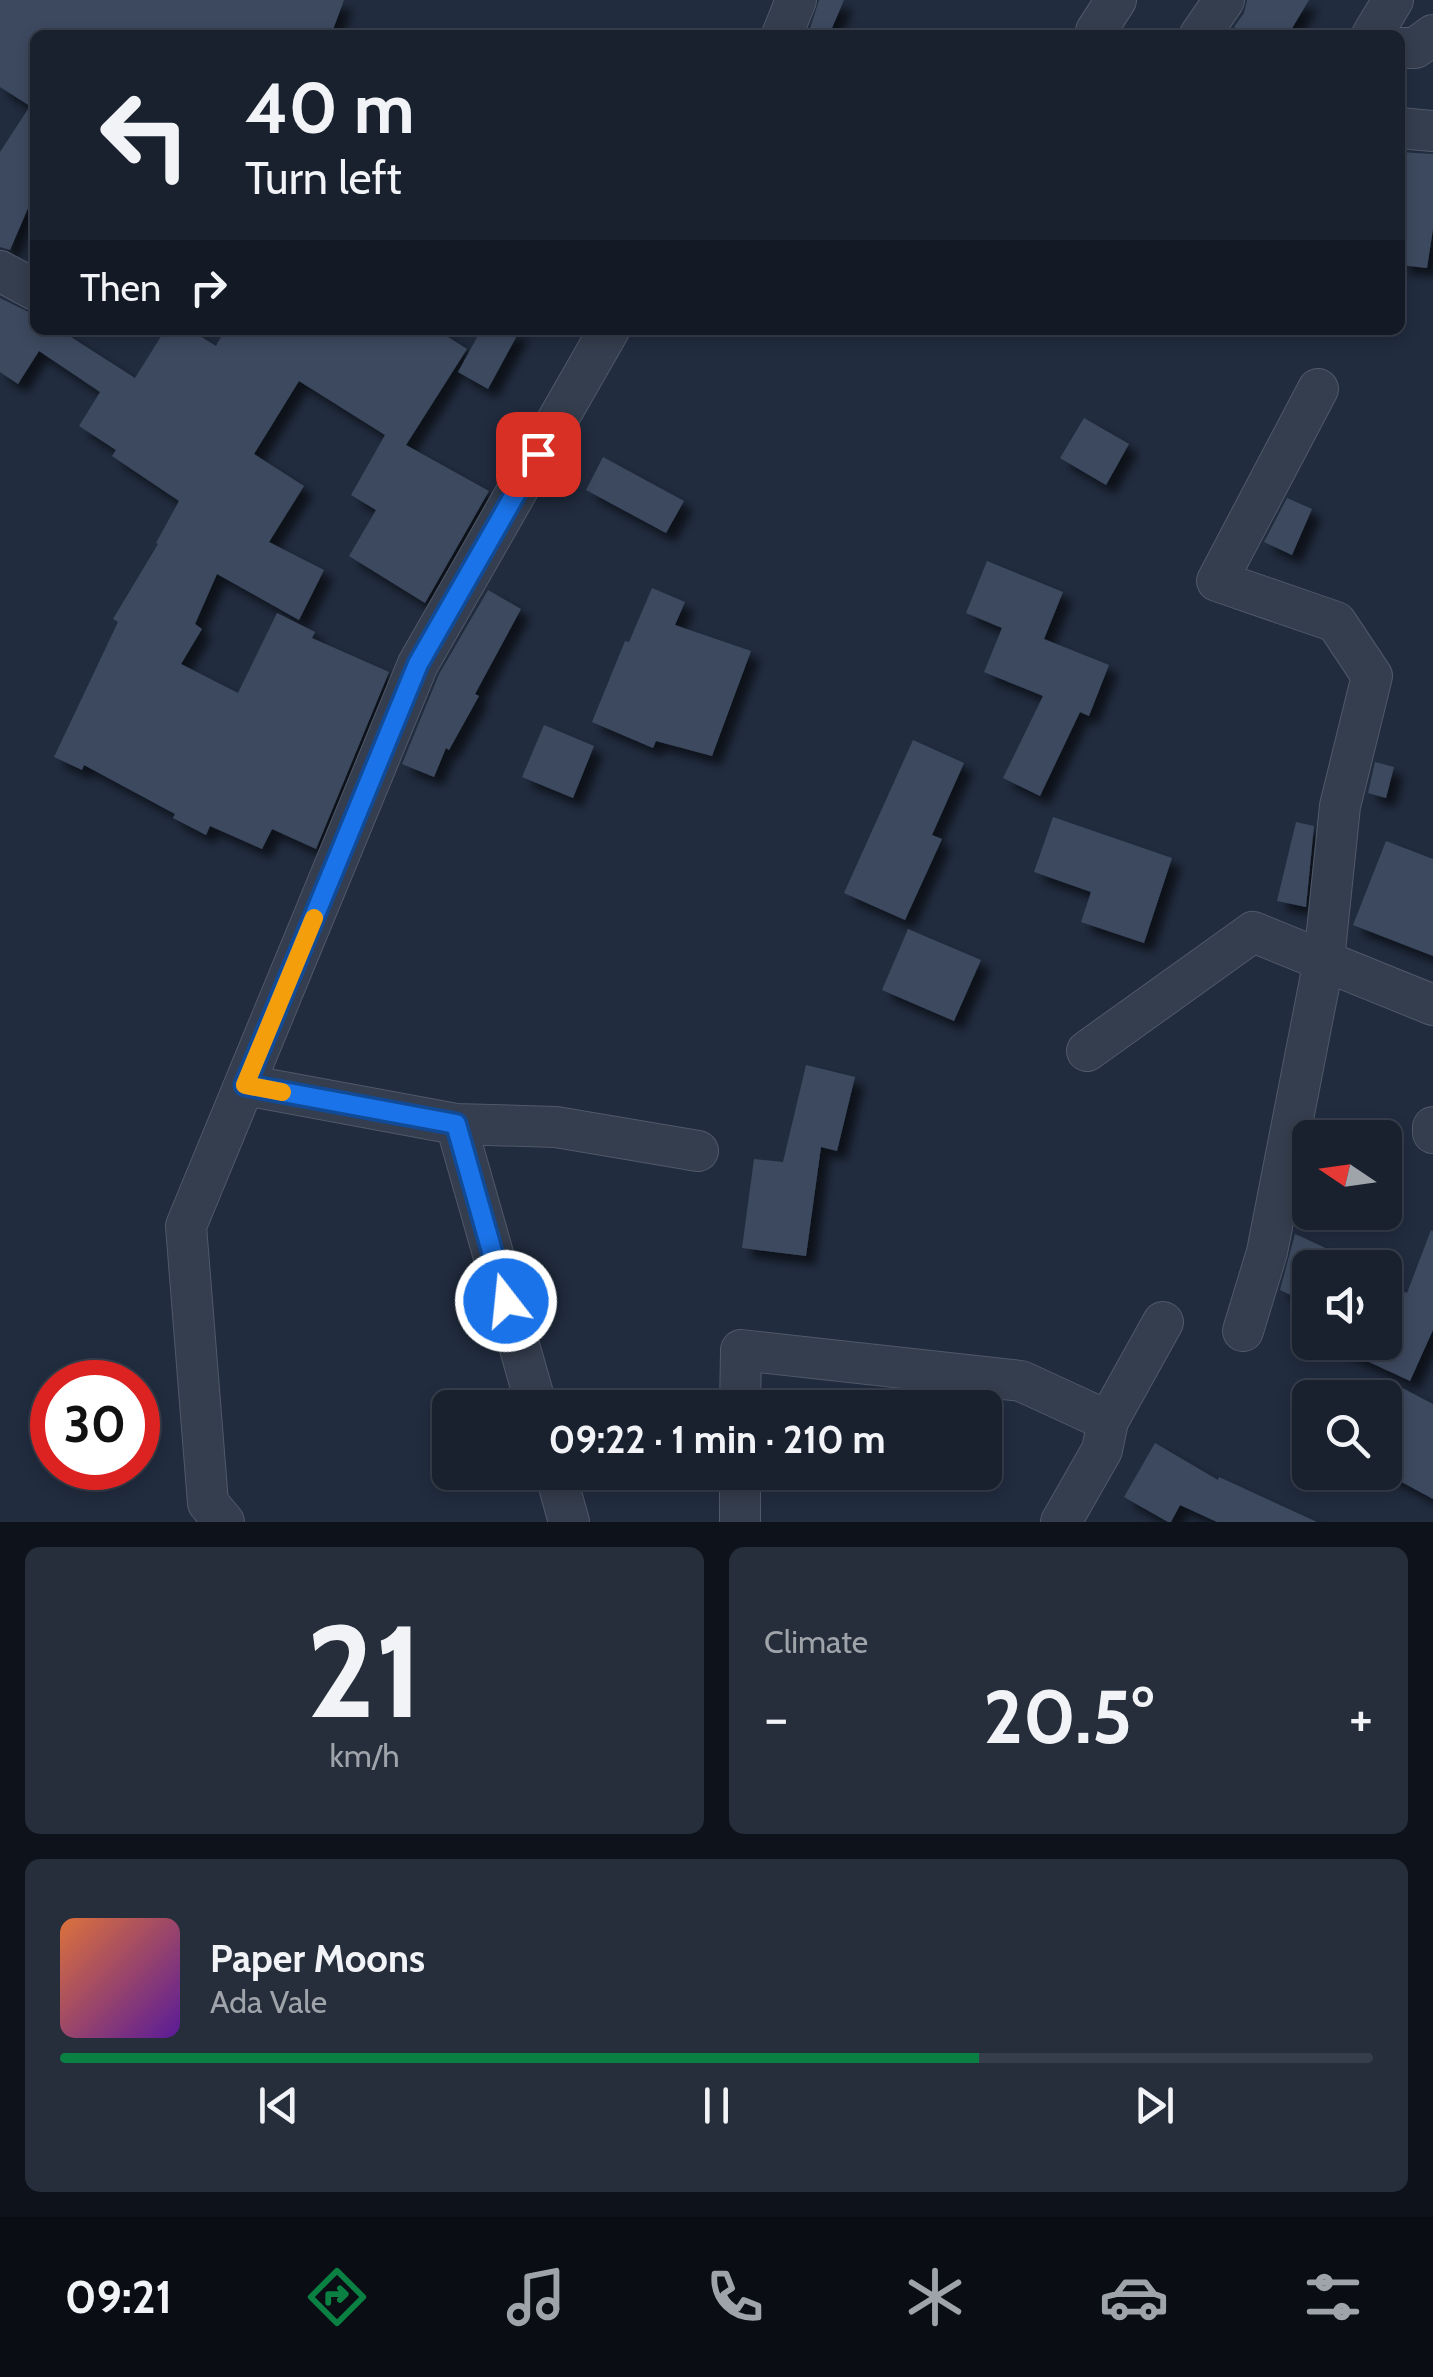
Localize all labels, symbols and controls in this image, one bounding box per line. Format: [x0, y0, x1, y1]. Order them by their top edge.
text: 40 m [245, 65, 414, 151]
icon: left [80, 70, 210, 200]
text: Turn left [245, 151, 402, 205]
icon: right [181, 260, 236, 315]
text: Then [80, 264, 161, 311]
pin [496, 412, 581, 497]
icon: arrive [511, 427, 566, 482]
north arrow [1292, 1120, 1402, 1230]
map controls [1292, 1120, 1402, 1490]
position arrow [454, 1249, 558, 1353]
button: sound [1292, 1250, 1402, 1360]
speed limit sign: 30 [30, 1360, 160, 1490]
button: search [1292, 1380, 1402, 1490]
text: 09:22 · 1 min · 210 m [549, 1416, 885, 1463]
text: 21 [306, 1592, 423, 1750]
text: Climate [764, 1622, 868, 1661]
text: 20.5° [983, 1671, 1154, 1762]
text: − [764, 1684, 788, 1751]
text: + [1349, 1684, 1373, 1751]
text: km/h [329, 1736, 400, 1775]
text: Paper Moons [210, 1935, 425, 1982]
text: Ada Vale [210, 1982, 327, 2021]
icon: previous [251, 2078, 306, 2133]
icon: pause [689, 2078, 744, 2133]
icon: next [1127, 2078, 1182, 2133]
icon: directions [302, 2262, 372, 2332]
icon: music [501, 2262, 571, 2332]
icon: phone [700, 2262, 770, 2332]
icon: climate [900, 2262, 970, 2332]
icon: car [1099, 2262, 1169, 2332]
icon: filters [1298, 2262, 1368, 2332]
text: 09:21 [65, 2270, 172, 2324]

